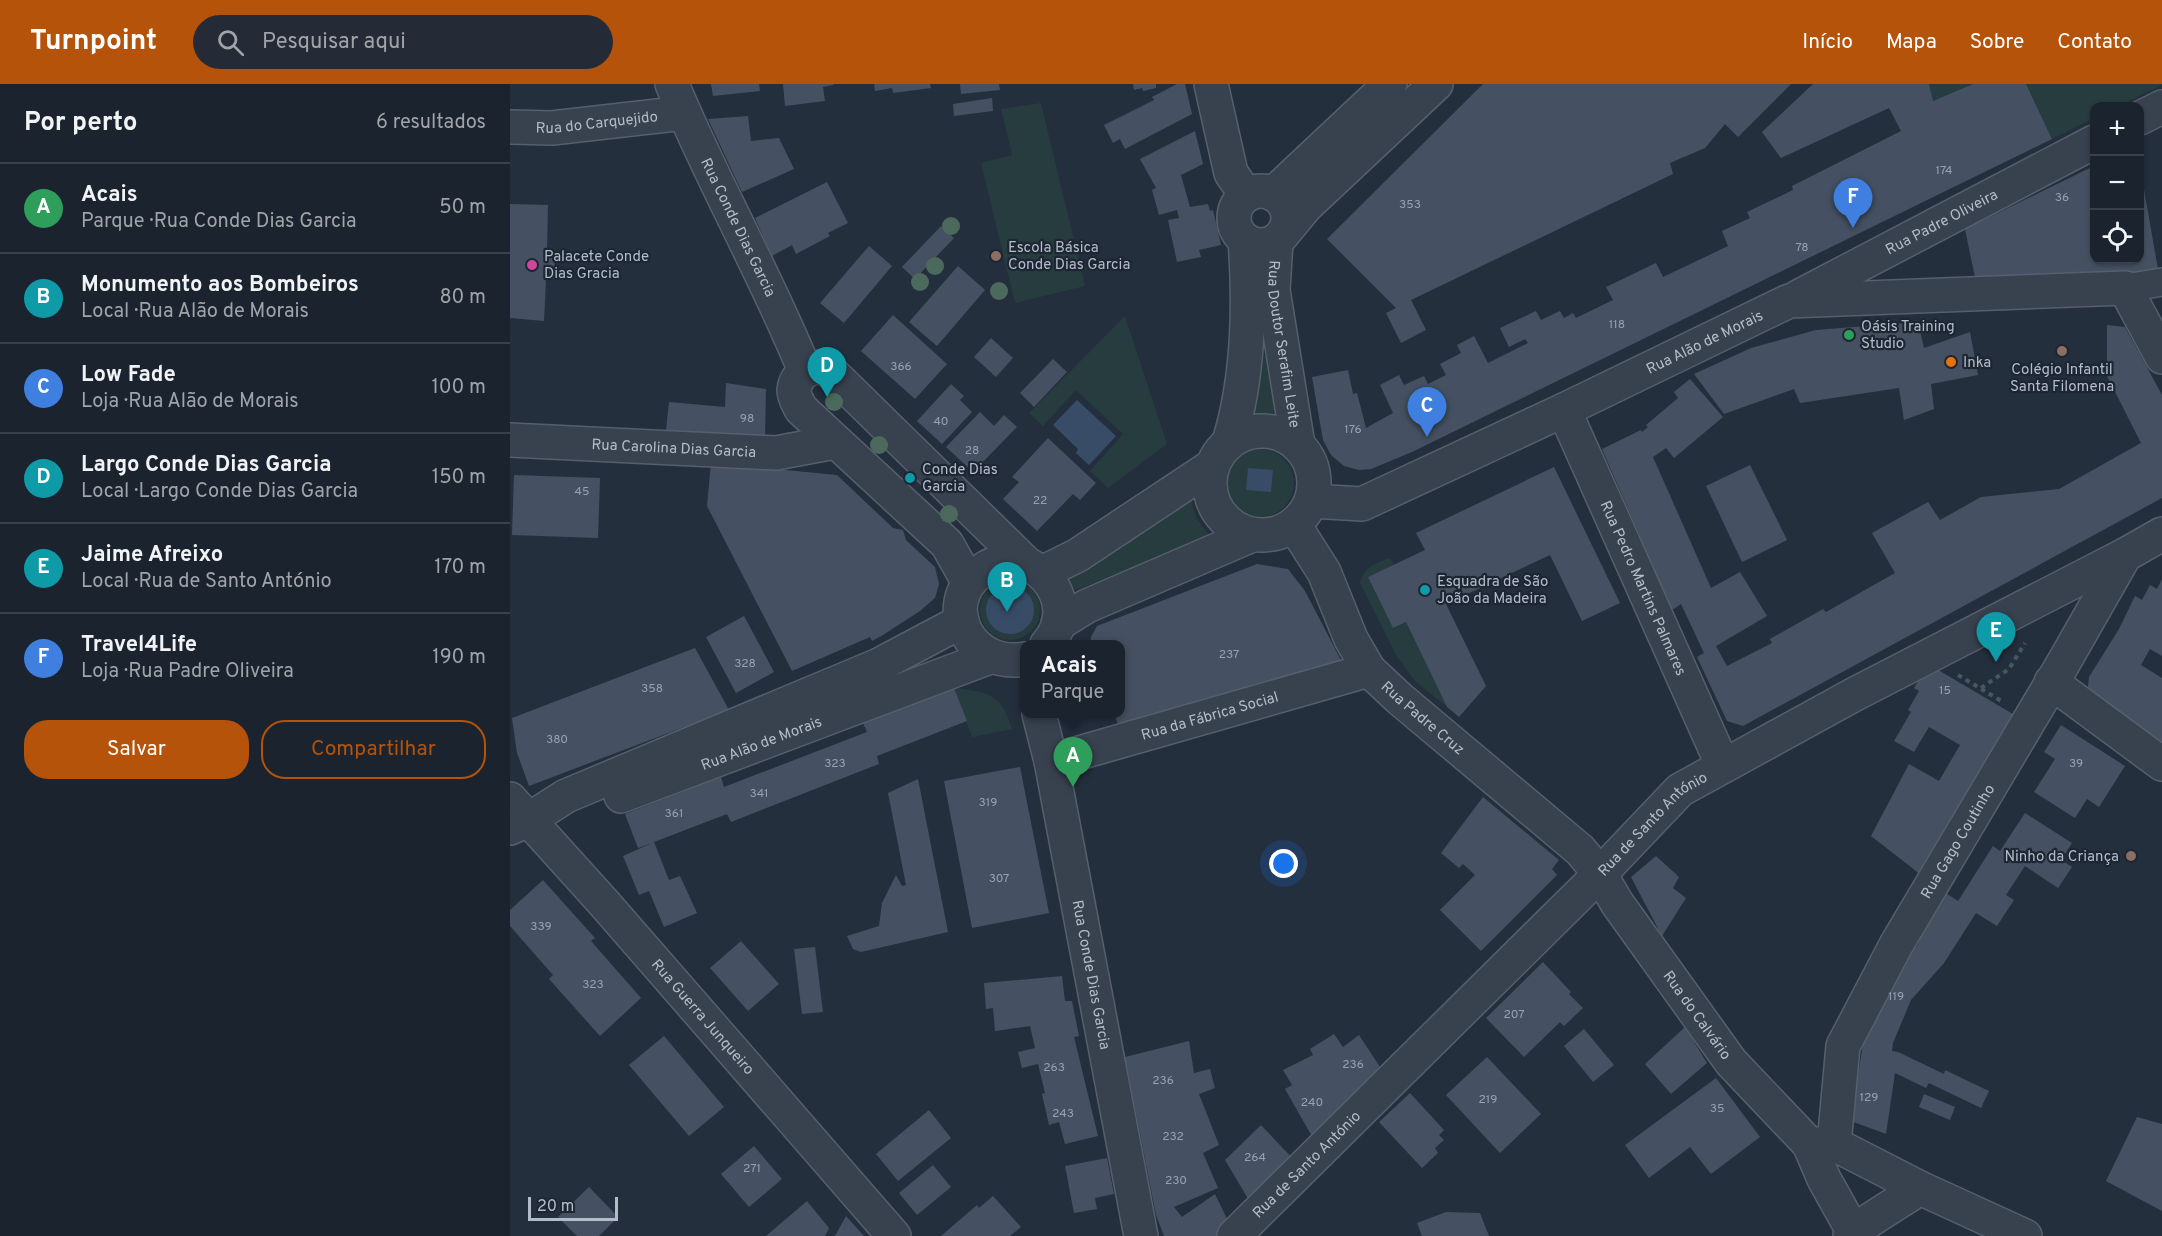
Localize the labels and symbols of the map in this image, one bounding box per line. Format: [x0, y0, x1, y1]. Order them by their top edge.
street label: Rua do Carquejido [535, 108, 659, 139]
street label: Rua Conde Dias Garcia [695, 155, 779, 300]
house number: 174 [1936, 163, 1952, 179]
pin: F [1834, 178, 1872, 228]
street label: Rua Padre Oliveira [1883, 186, 2002, 260]
house number: 36 [2055, 190, 2069, 206]
house number: 353 [1399, 197, 1421, 213]
place label: Escola Básica Conde Dias Garcia [1008, 239, 1130, 275]
house number: 78 [1795, 240, 1809, 256]
place label: Palacete Conde Dias Gracia [544, 248, 649, 284]
marker: Escola Básica Conde Dias Garcia [989, 249, 1003, 263]
marker: Palacete Conde Dias Gracia [525, 258, 539, 272]
street label: Rua Doutor Serafim Leite [1262, 260, 1303, 429]
street label: Rua Alão de Morais [1643, 307, 1767, 380]
house number: 118 [1609, 317, 1625, 333]
place label: Oásis Training Studio [1861, 318, 1955, 354]
marker: Oásis Training Studio [1842, 328, 1856, 342]
marker: Colégio Infantil Santa Filomena [2055, 344, 2069, 358]
pin: D [808, 348, 846, 397]
place label: Inka [1963, 354, 1991, 373]
marker: Inka [1944, 355, 1958, 369]
house number: 366 [890, 359, 912, 375]
place label: Colégio Infantil Santa Filomena [2010, 361, 2114, 397]
pin: C [1408, 388, 1446, 437]
house number: 98 [740, 411, 754, 427]
house number: 40 [933, 414, 949, 430]
house number: 176 [1344, 422, 1362, 438]
street label: Rua Carolina Dias Garcia [591, 436, 756, 463]
house number: 28 [965, 443, 979, 459]
place label: Conde Dias Garcia [922, 461, 998, 497]
marker: Conde Dias Garcia [903, 471, 917, 485]
house number: 45 [575, 484, 589, 500]
house number: 22 [1033, 493, 1047, 509]
street label: Rua Pedro Martins Palmares [1595, 498, 1690, 679]
pin: B [988, 562, 1026, 612]
place label: Esquadra de São João da Madeira [1437, 573, 1548, 609]
marker: Esquadra de São João da Madeira [1418, 583, 1432, 597]
pin: E [1976, 612, 2016, 662]
house number: 237 [1219, 647, 1239, 663]
house number: 328 [734, 656, 756, 672]
street label: Rua Padre Cruz [1376, 678, 1468, 760]
house number: 358 [641, 681, 663, 697]
house number: 15 [1939, 683, 1951, 699]
street label: Rua da Fábrica Social [1139, 688, 1281, 746]
street label: Rua Alão de Morais [699, 713, 825, 776]
house number: 380 [546, 732, 568, 748]
pin: A [1054, 738, 1092, 787]
house number: 323 [824, 756, 846, 772]
house number: 39 [2069, 756, 2083, 772]
street label: Rua de Santo António [1595, 769, 1711, 881]
street label: Rua Gago Coutinho [1918, 781, 2000, 903]
house number: 341 [749, 786, 769, 802]
house number: 319 [979, 795, 997, 811]
house number: 361 [665, 806, 683, 822]
place label: Ninho da Criança [2004, 848, 2119, 867]
your location [1269, 849, 1298, 878]
marker: Ninho da Criança [2124, 849, 2138, 863]
house number: 307 [989, 871, 1009, 887]
street label: Rua Conde Dias Garcia [1067, 898, 1114, 1051]
house number: 339 [530, 919, 552, 935]
street label: Rua Guerra Junqueiro [646, 956, 757, 1080]
street label: Rua do Calvário [1658, 968, 1734, 1064]
house number: 323 [582, 977, 604, 993]
house number: 119 [1888, 989, 1904, 1005]
house number: 207 [1504, 1007, 1524, 1023]
house number: 236 [1342, 1057, 1364, 1073]
house number: 263 [1043, 1060, 1065, 1076]
house number: 236 [1152, 1073, 1174, 1089]
house number: 129 [1860, 1090, 1878, 1106]
house number: 219 [1479, 1092, 1497, 1108]
house number: 240 [1301, 1095, 1323, 1111]
house number: 35 [1710, 1101, 1724, 1117]
house number: 243 [1052, 1106, 1074, 1122]
street label: Rua de Santo António [1249, 1108, 1366, 1223]
house number: 232 [1162, 1129, 1184, 1145]
house number: 264 [1244, 1150, 1266, 1166]
house number: 271 [743, 1161, 761, 1177]
house number: 230 [1165, 1173, 1187, 1189]
scale bar [528, 1194, 618, 1222]

